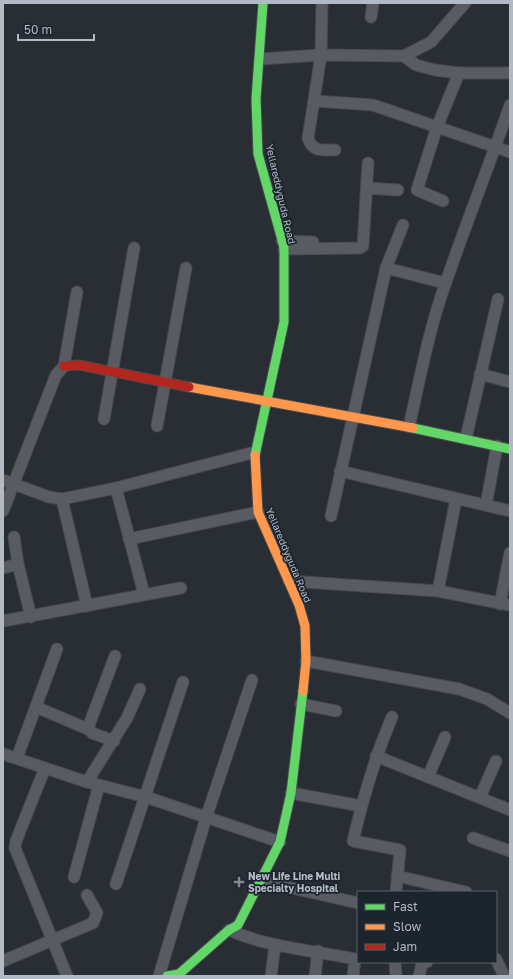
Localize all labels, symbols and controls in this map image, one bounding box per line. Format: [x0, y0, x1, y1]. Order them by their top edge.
scale bar [18, 16, 94, 42]
text: 50 m [24, 22, 52, 37]
street label: Yellareddyguda Road [264, 143, 298, 245]
street label: Yellareddyguda Road [264, 506, 314, 604]
place label: New Life Line Multi Specialty Hospital [248, 870, 341, 894]
marker: New Life Line Multi Specialty Hospital [233, 876, 245, 888]
legend [357, 891, 497, 963]
text: Fast [393, 899, 418, 914]
text: Slow [393, 919, 421, 934]
text: Jam [393, 939, 417, 954]

